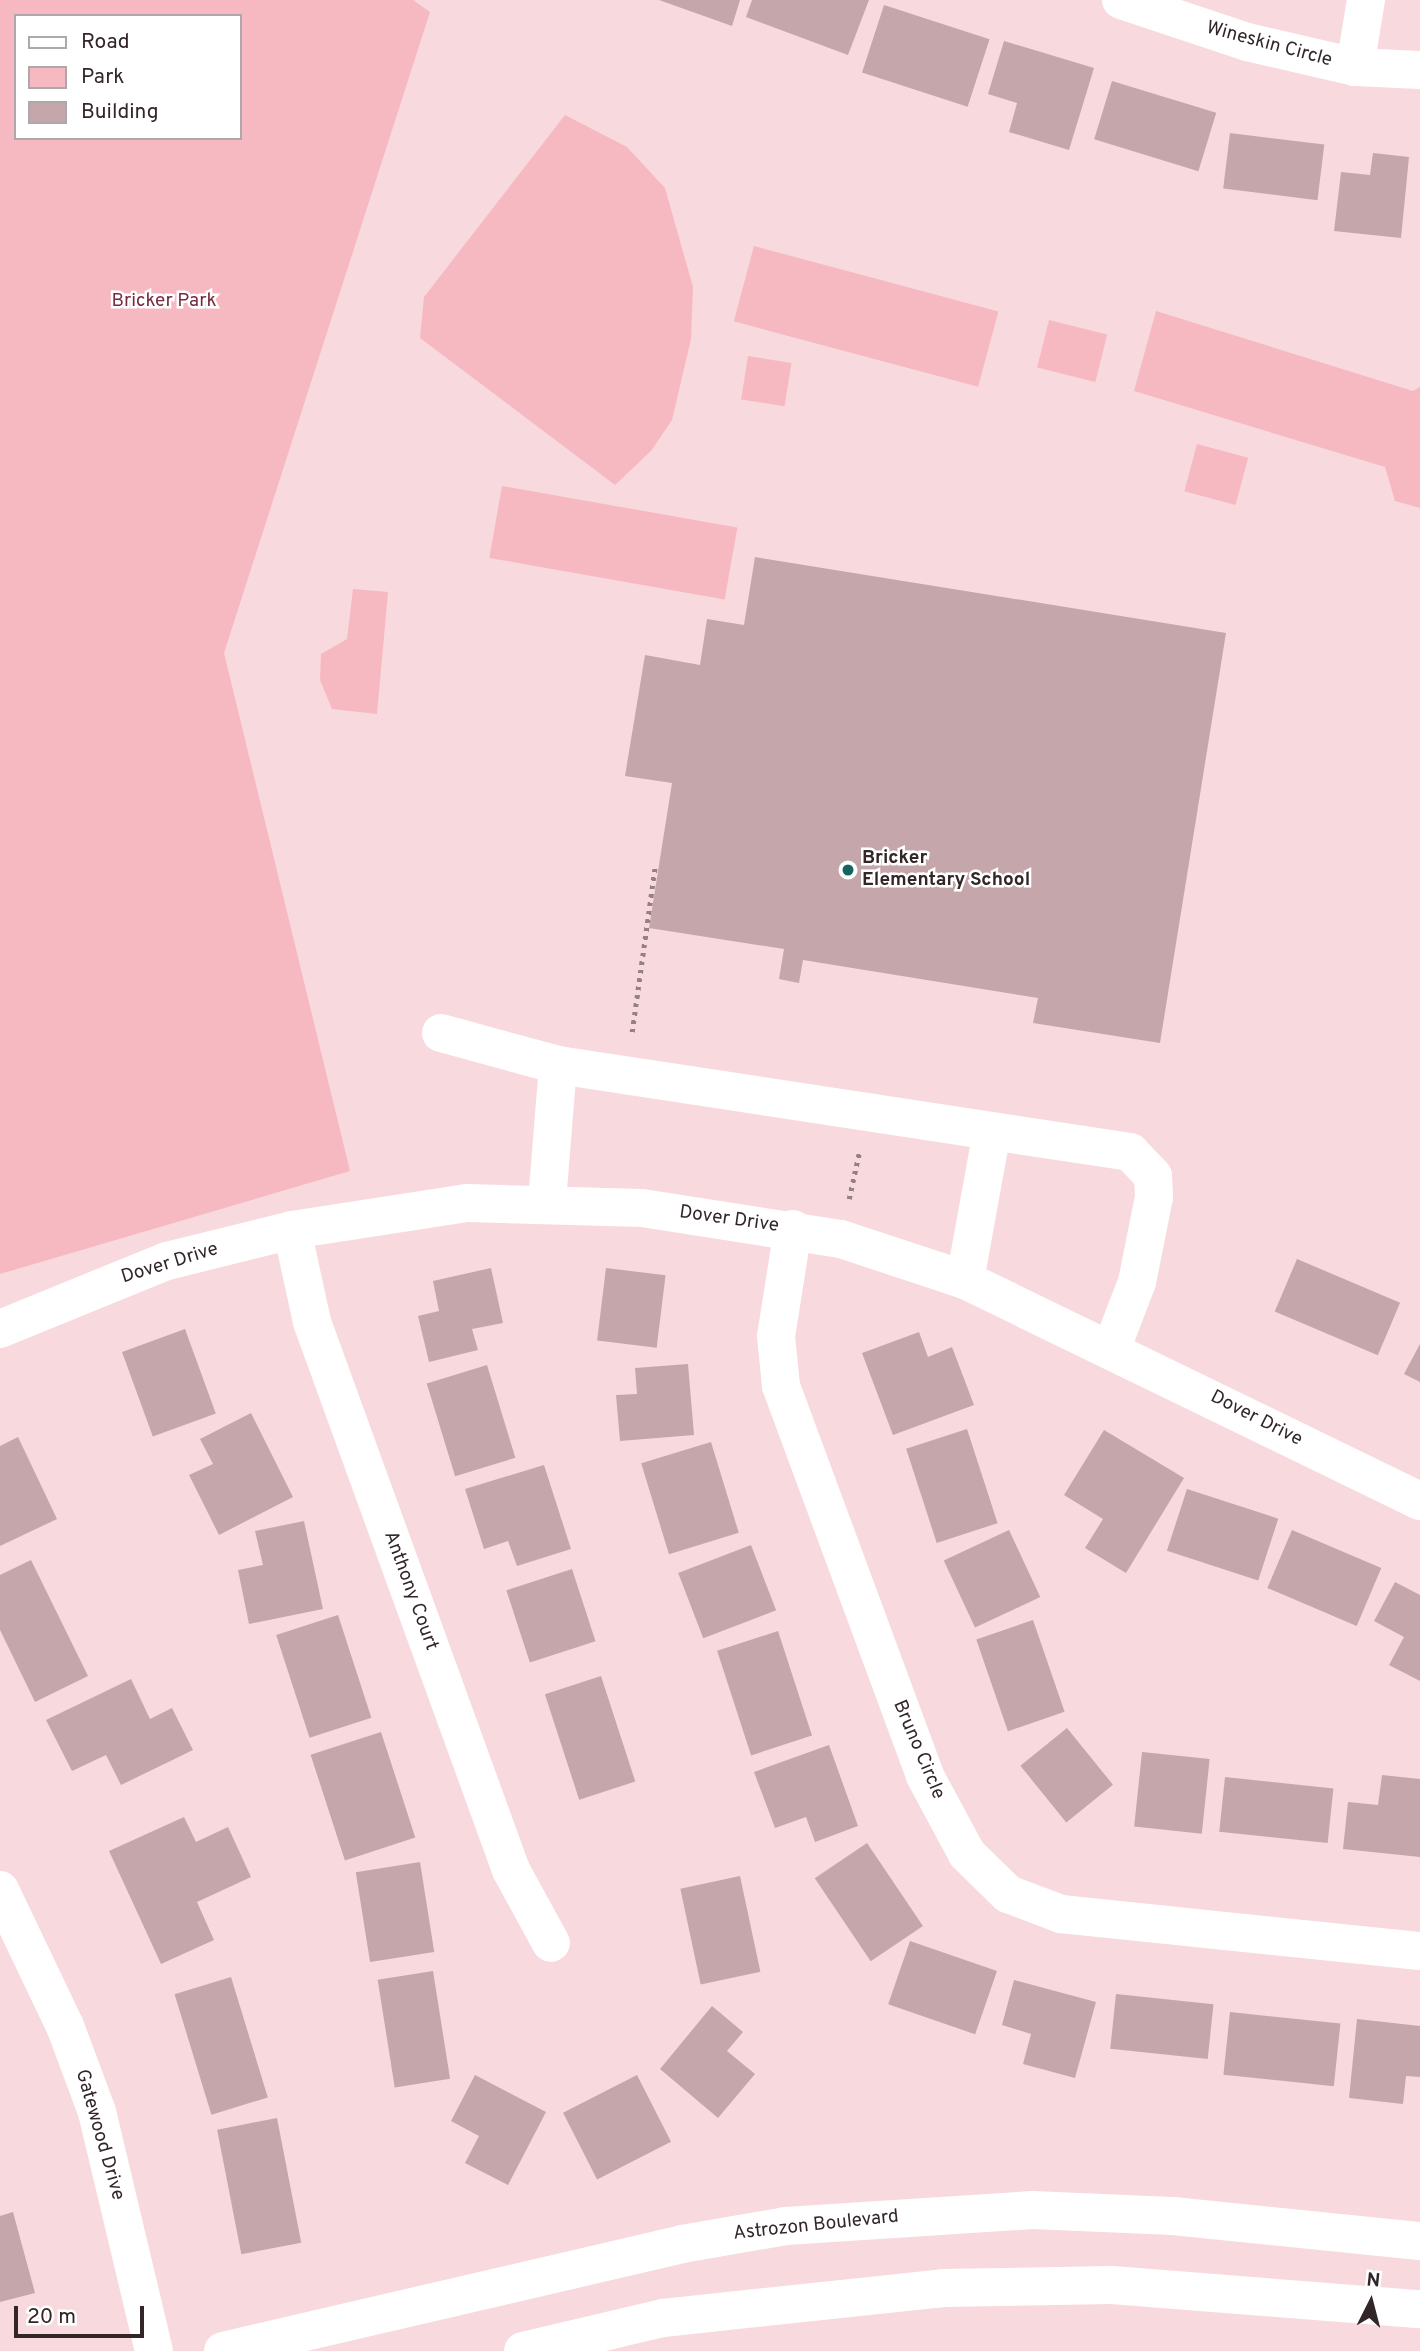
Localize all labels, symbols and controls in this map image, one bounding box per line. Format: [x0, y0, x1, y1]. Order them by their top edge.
legend [14, 14, 242, 140]
street label: Wineskin Circle [1203, 17, 1335, 73]
text: Road [81, 29, 130, 56]
text: Park [81, 64, 124, 91]
text: Building [81, 99, 159, 126]
park label: Bricker Park [111, 291, 217, 313]
place label: Bricker Elementary School [862, 848, 1030, 892]
marker: Bricker Elementary School [840, 862, 856, 878]
street label: Dover Drive [678, 1202, 780, 1238]
street label: Dover Drive [119, 1238, 221, 1290]
street label: Dover Drive [1206, 1386, 1306, 1452]
street label: Anthony Court [378, 1528, 442, 1654]
street label: Bruno Circle [887, 1697, 949, 1803]
street label: Gatewood Drive [69, 2067, 129, 2203]
street label: Astrozon Boulevard [732, 2206, 900, 2246]
north arrow [1336, 2267, 1406, 2337]
text: N [1365, 2268, 1381, 2294]
scale bar [18, 2292, 147, 2336]
text: 20 m [27, 2304, 76, 2331]

